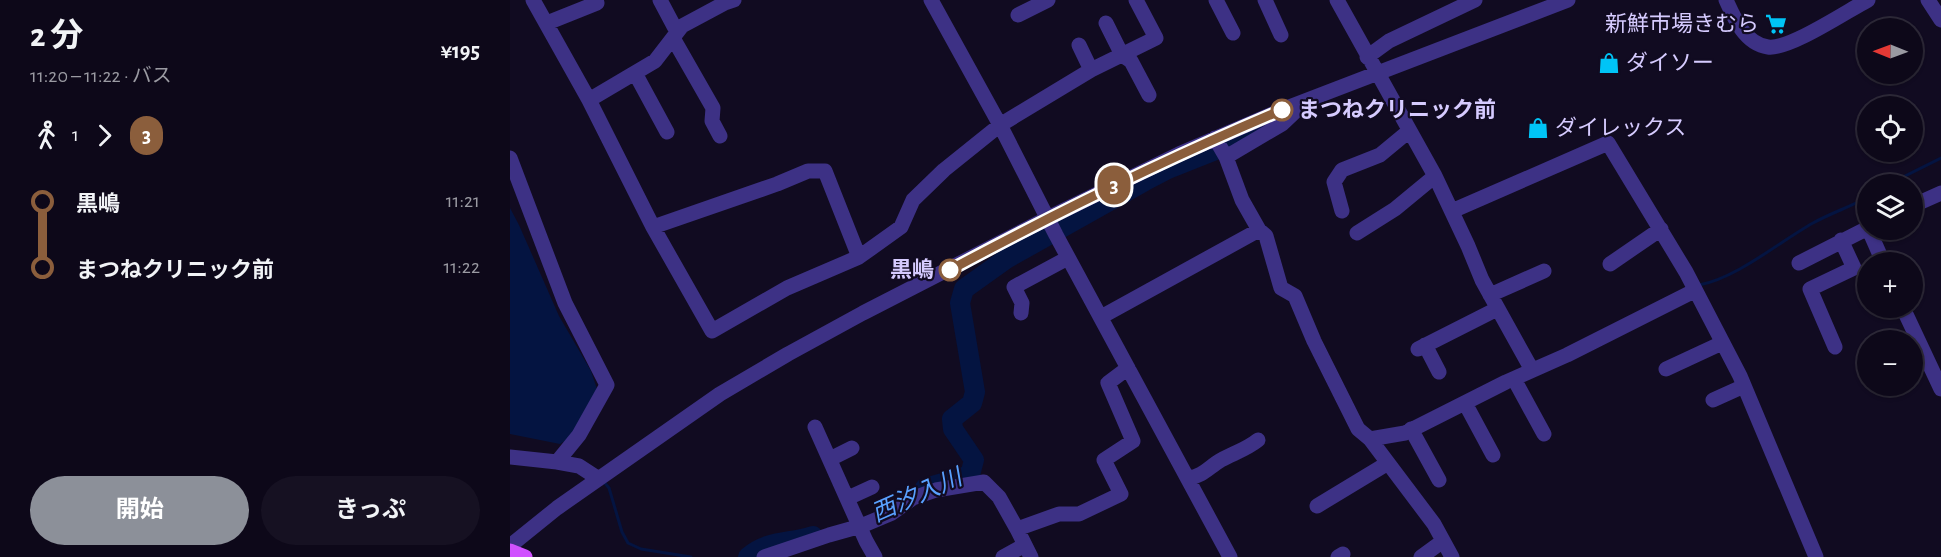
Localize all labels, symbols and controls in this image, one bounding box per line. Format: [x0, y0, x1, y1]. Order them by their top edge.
place label: 新鮮市場きむら [1605, 12, 1759, 35]
supermarket icon: 新鮮市場きむら [1764, 12, 1788, 36]
north arrow [1857, 18, 1923, 84]
map controls [1857, 18, 1923, 396]
text: 2 分 [30, 20, 84, 53]
text: ¥195 [440, 40, 480, 62]
shop icon: ダイソー [1597, 51, 1621, 75]
place label: ダイソー [1626, 51, 1714, 74]
text: 11:20 – 11:22 · バス [30, 66, 172, 86]
button: locate [1857, 96, 1923, 162]
place label: まつねクリニック前 [1298, 98, 1496, 121]
marker: まつねクリニック前 [1271, 99, 1293, 121]
shop icon: ダイレックス [1526, 116, 1550, 140]
place label: ダイレックス [1555, 116, 1686, 139]
icon: walk [30, 119, 63, 152]
icon: forward [88, 119, 121, 152]
text: 1 [72, 125, 79, 145]
text: 3 [142, 125, 151, 146]
line badge: 3 [1094, 166, 1134, 204]
button: layers [1857, 174, 1923, 240]
text: 3 [1109, 175, 1119, 196]
text: 11:21 [446, 191, 480, 211]
text: 黒嶋 [76, 193, 120, 215]
button: + [1857, 252, 1923, 318]
text: 11:22 [443, 257, 480, 277]
place label: 黒嶋 [890, 258, 934, 281]
text: まつねクリニック前 [76, 259, 274, 281]
marker: 黒嶋 [939, 259, 961, 281]
button: − [1857, 330, 1923, 396]
water label: 西汐入川 [867, 462, 968, 526]
button: 開始 [30, 476, 249, 545]
button: きっぷ [261, 476, 480, 545]

